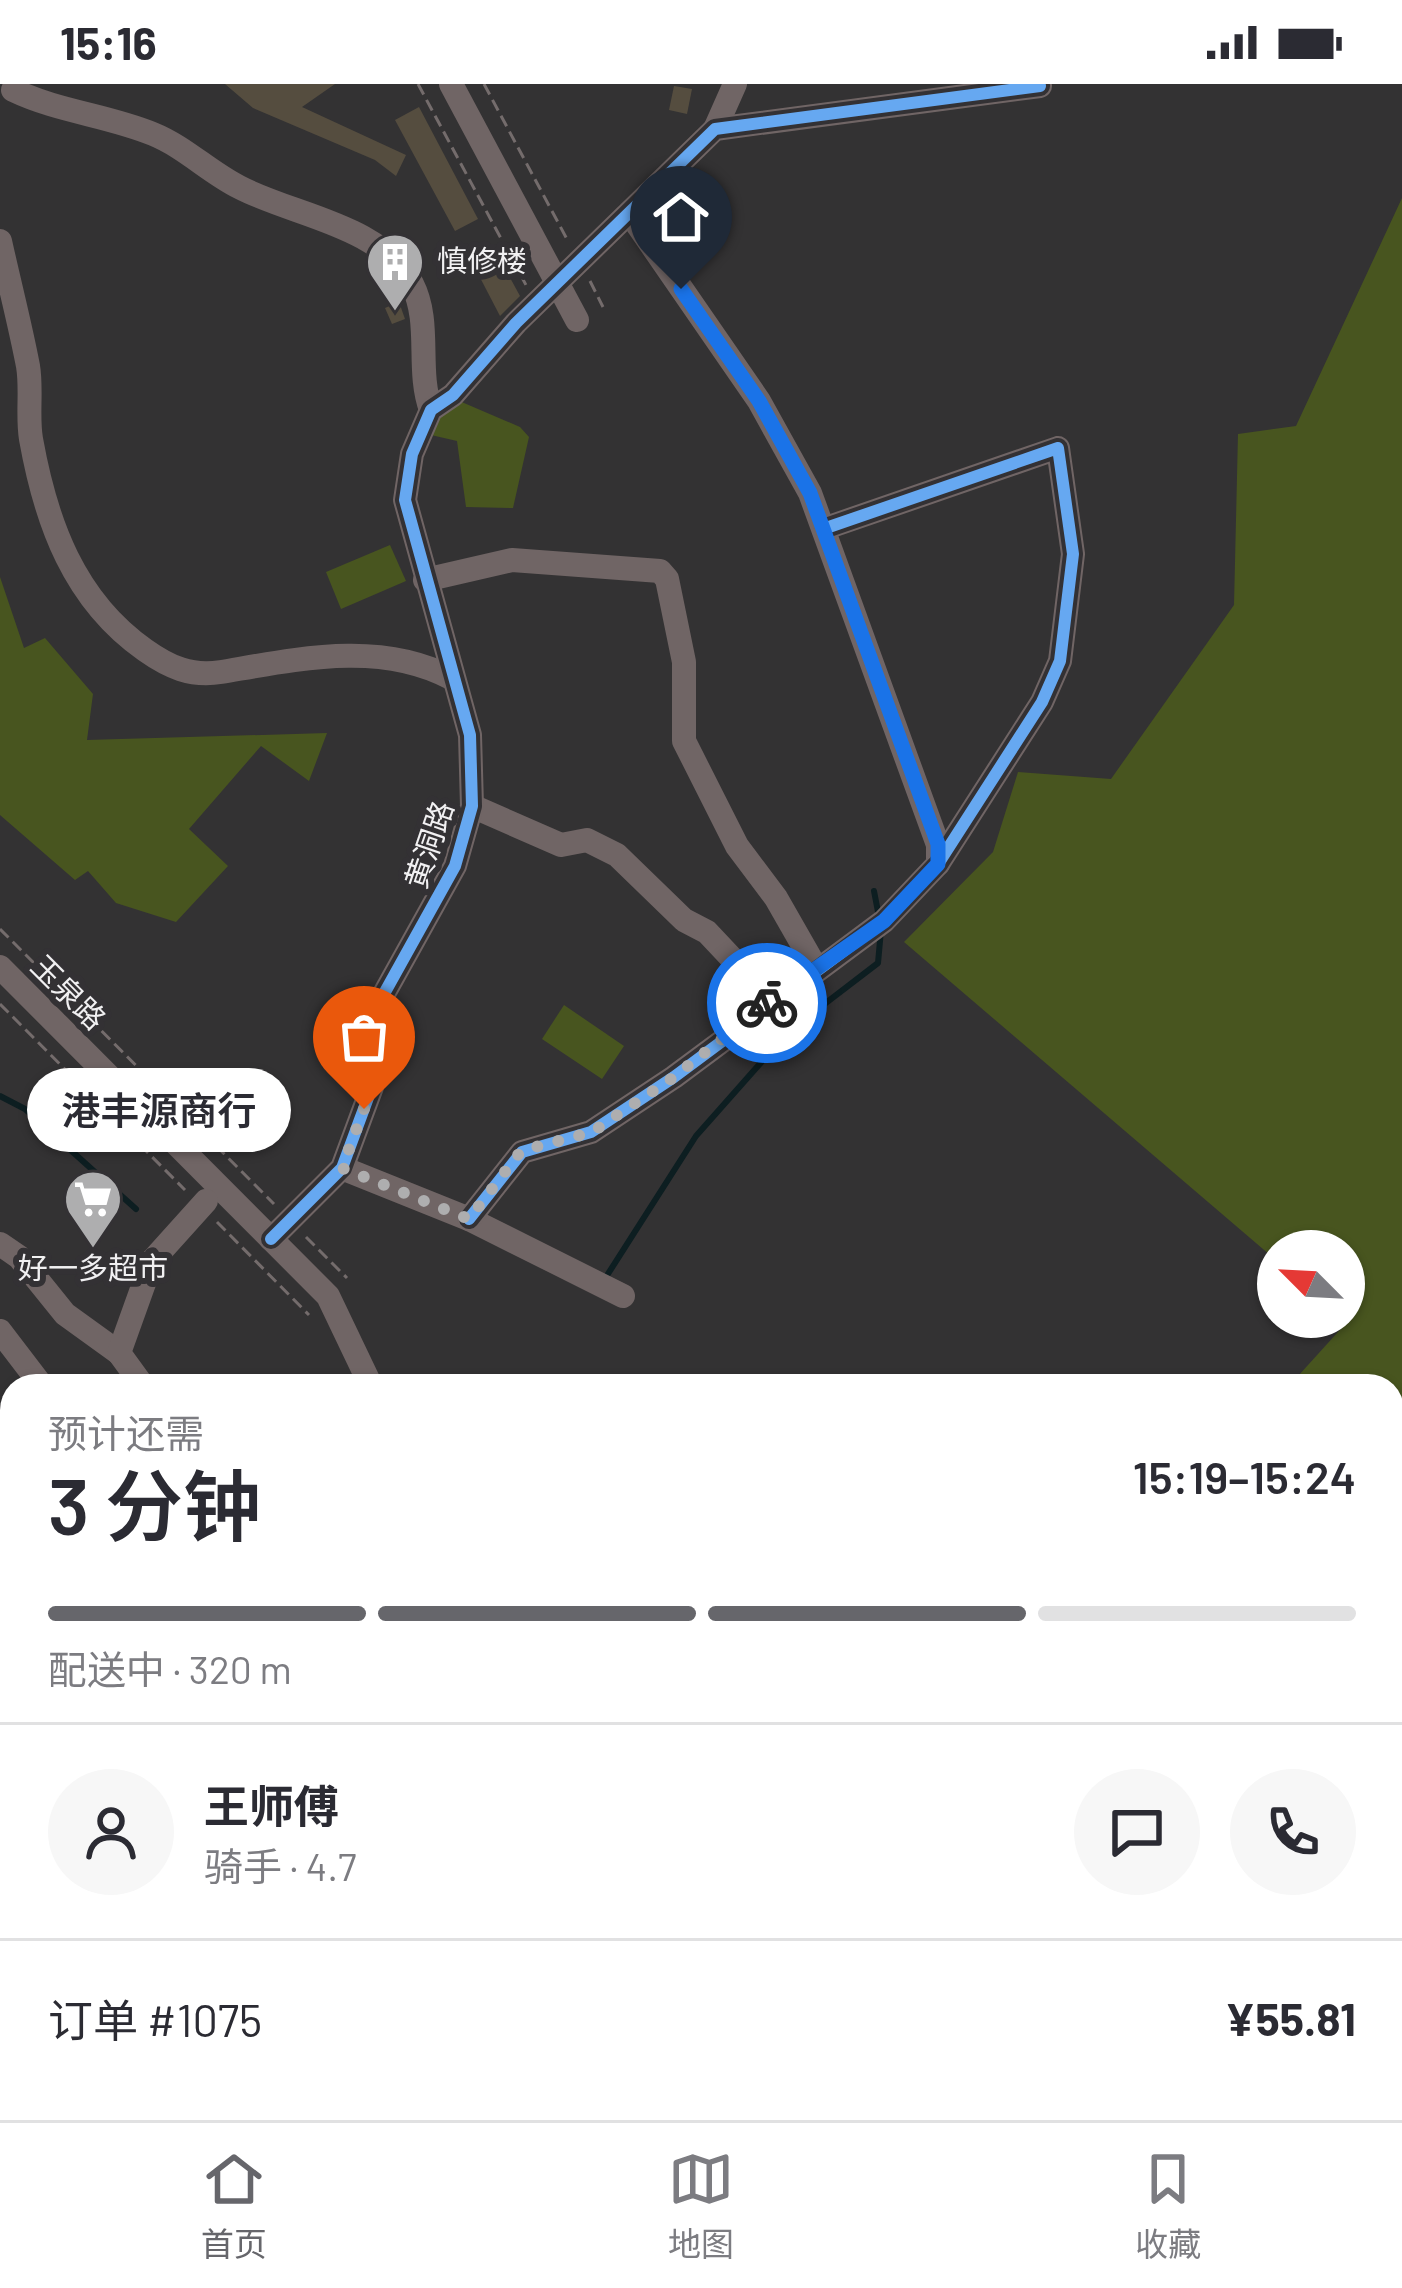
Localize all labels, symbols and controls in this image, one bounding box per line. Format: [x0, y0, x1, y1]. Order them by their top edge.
text: 15:16 [60, 15, 157, 69]
pin [630, 166, 732, 289]
icon: home [648, 184, 714, 250]
building icon: 慎修楼 [364, 231, 426, 313]
place label: 慎修楼 [437, 242, 527, 278]
street label: 黄洞路 [396, 796, 460, 893]
courier [707, 943, 827, 1063]
street label: 玉泉路 [25, 947, 114, 1036]
icon: bike [734, 970, 800, 1036]
pin [313, 986, 415, 1109]
icon: bag [331, 1004, 397, 1070]
callout: 港丰源商行 [28, 1067, 292, 1151]
text: 港丰源商行 [61, 1086, 257, 1133]
supermarket icon: 好一多超市 [62, 1168, 124, 1250]
north arrow [1257, 1230, 1365, 1338]
map controls [1257, 1230, 1365, 1338]
place label: 好一多超市 [18, 1249, 168, 1285]
text: 预计还需 [48, 1409, 204, 1456]
text: 15:19–15:24 [1133, 1449, 1356, 1503]
text: 3 分钟 [48, 1457, 261, 1551]
text: 配送中 · 320 m [48, 1645, 292, 1692]
button: person [48, 1769, 174, 1895]
button: chat [1074, 1769, 1200, 1895]
button: phone [1230, 1769, 1356, 1895]
text: 王师傅 [204, 1778, 339, 1832]
text: 骑手 · 4.7 [204, 1842, 357, 1889]
text: ¥55.81 [1225, 1991, 1356, 2045]
text: 订单 #1075 [48, 1992, 262, 2046]
tab: 首页 [201, 2146, 267, 2266]
tab: 地图 [668, 2146, 734, 2266]
tab: 收藏 [1135, 2146, 1201, 2266]

